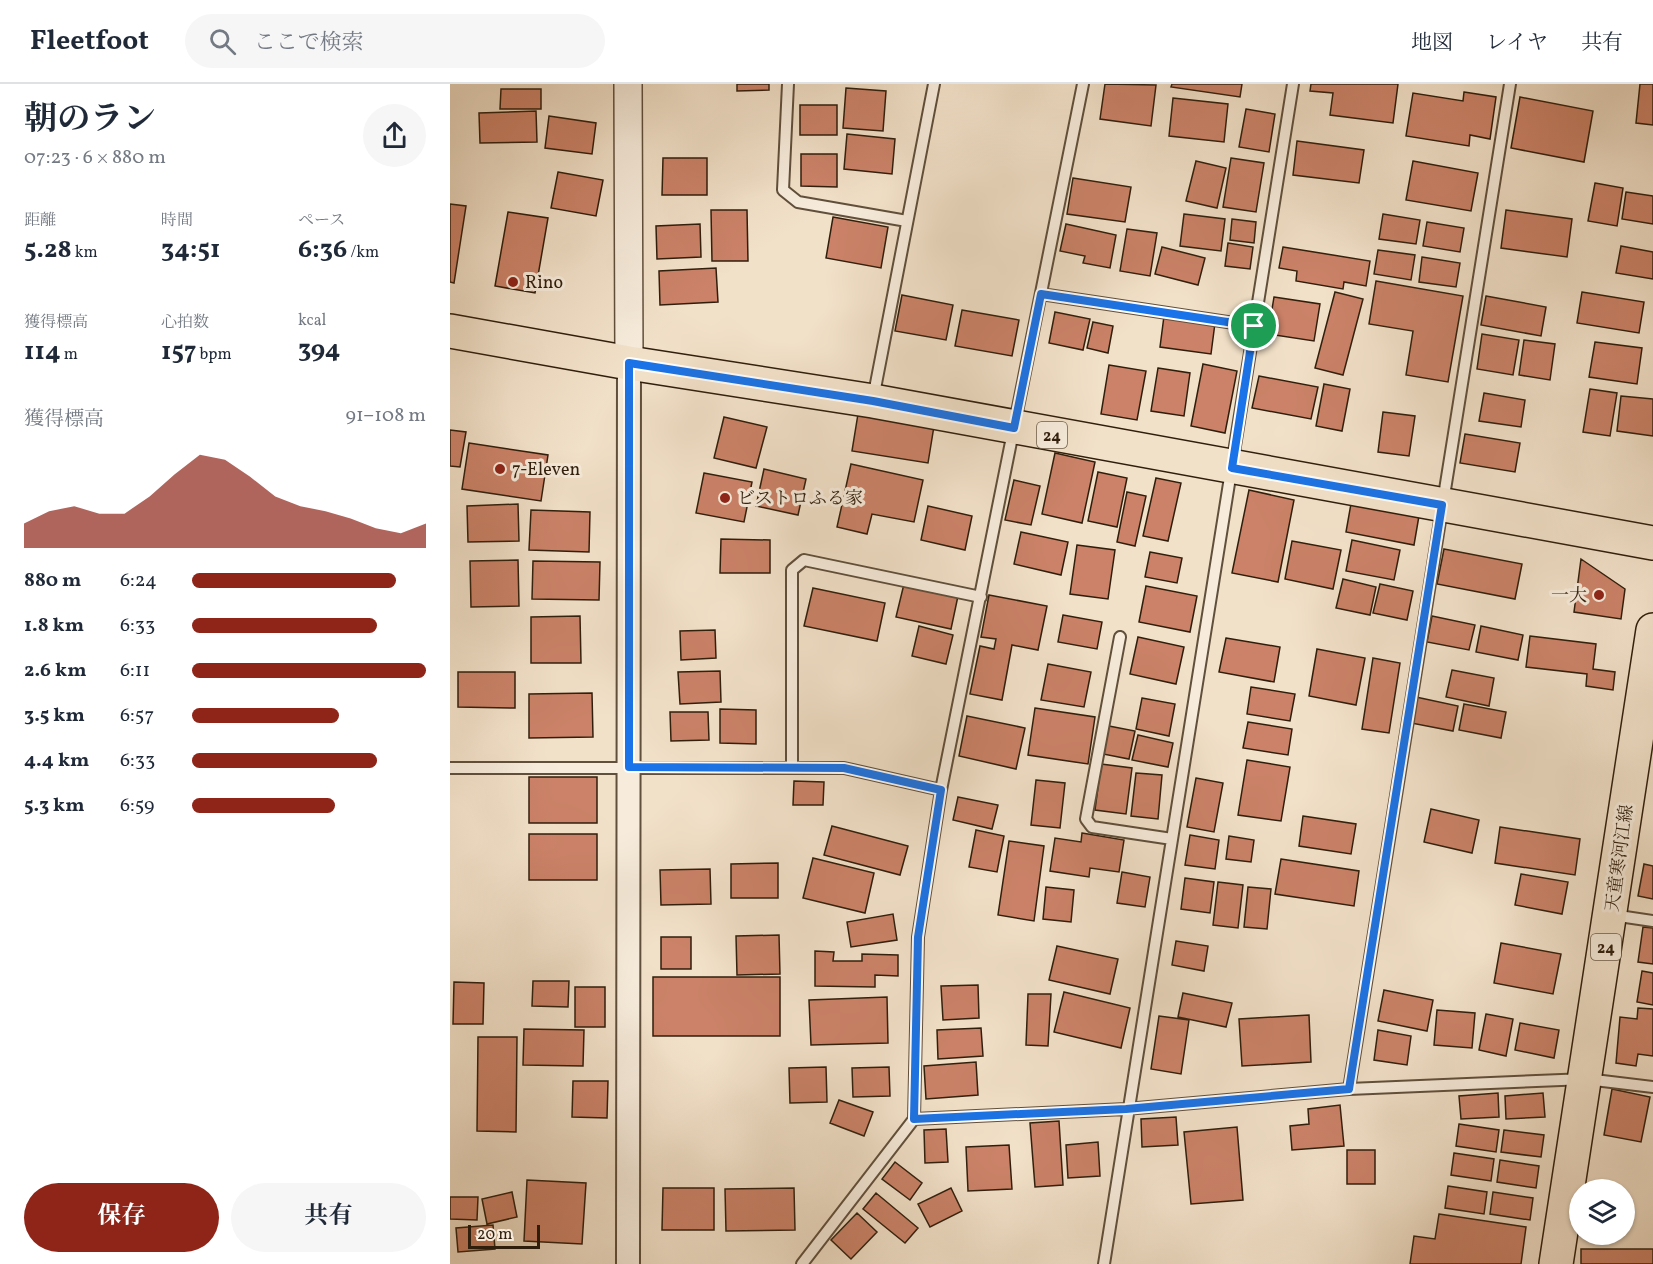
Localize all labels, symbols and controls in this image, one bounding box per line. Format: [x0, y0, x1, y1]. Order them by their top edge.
search box [185, 14, 605, 68]
text: Fleetfoot [30, 22, 149, 61]
icon: search [206, 25, 239, 58]
text: ここで検索 [254, 28, 364, 59]
text: 地図 [1411, 29, 1453, 58]
text: レイヤ [1486, 29, 1548, 58]
text: 共有 [1581, 29, 1623, 58]
text: 朝のラン [24, 98, 156, 144]
button: share [363, 104, 426, 167]
text: 07:23 · 6 × 880 m [24, 144, 166, 172]
text: 距離 [24, 210, 56, 232]
text: 時間 [161, 210, 193, 232]
text: ペース [298, 210, 345, 232]
text: 5.28 [24, 232, 72, 268]
text: 34:51 [161, 232, 220, 268]
text: 6:36 [298, 232, 347, 268]
text: km [72, 242, 98, 264]
text: /km [347, 242, 379, 264]
place label: Rino [525, 271, 563, 296]
marker: Rino [506, 275, 520, 289]
pin [1228, 300, 1279, 351]
icon: arrive [1237, 309, 1270, 342]
text: kcal [298, 310, 326, 332]
text: 獲得標高 [24, 312, 88, 334]
text: 心拍数 [161, 312, 209, 334]
text: 394 [298, 332, 341, 368]
text: 114 [24, 334, 61, 370]
text: 157 [161, 334, 196, 370]
text: m [61, 344, 78, 366]
text: bpm [196, 344, 232, 366]
text: 91–108 m [346, 402, 426, 430]
text: 獲得標高 [24, 406, 104, 434]
road number: 24 [1037, 422, 1067, 448]
place label: 7-Eleven [512, 458, 580, 483]
marker: 7-Eleven [493, 462, 507, 476]
place label: ビストロふる家 [737, 487, 863, 512]
marker: ビストロふる家 [718, 491, 732, 505]
text: 880 m [24, 567, 81, 595]
text: 6:24 [120, 567, 157, 595]
place label: 一大 [1551, 584, 1587, 609]
marker: 一大 [1592, 588, 1606, 602]
text: 1.8 km [24, 612, 84, 640]
text: 6:33 [120, 612, 155, 640]
text: 2.6 km [24, 657, 87, 685]
text: 6:11 [120, 657, 150, 685]
text: 3.5 km [24, 702, 85, 730]
text: 6:57 [120, 702, 154, 730]
text: 4.4 km [24, 747, 89, 775]
text: 6:33 [120, 747, 155, 775]
text: 5.3 km [24, 792, 85, 820]
text: 6:59 [120, 792, 154, 820]
street label: 天童寒河江線 [1601, 803, 1640, 913]
road number: 24 [1591, 934, 1621, 960]
map controls [1569, 1179, 1635, 1245]
button: layers [1569, 1179, 1635, 1245]
button: 保存 [24, 1183, 219, 1252]
button: 共有 [231, 1183, 426, 1252]
scale bar [468, 1222, 540, 1250]
text: 20 m [477, 1224, 512, 1246]

